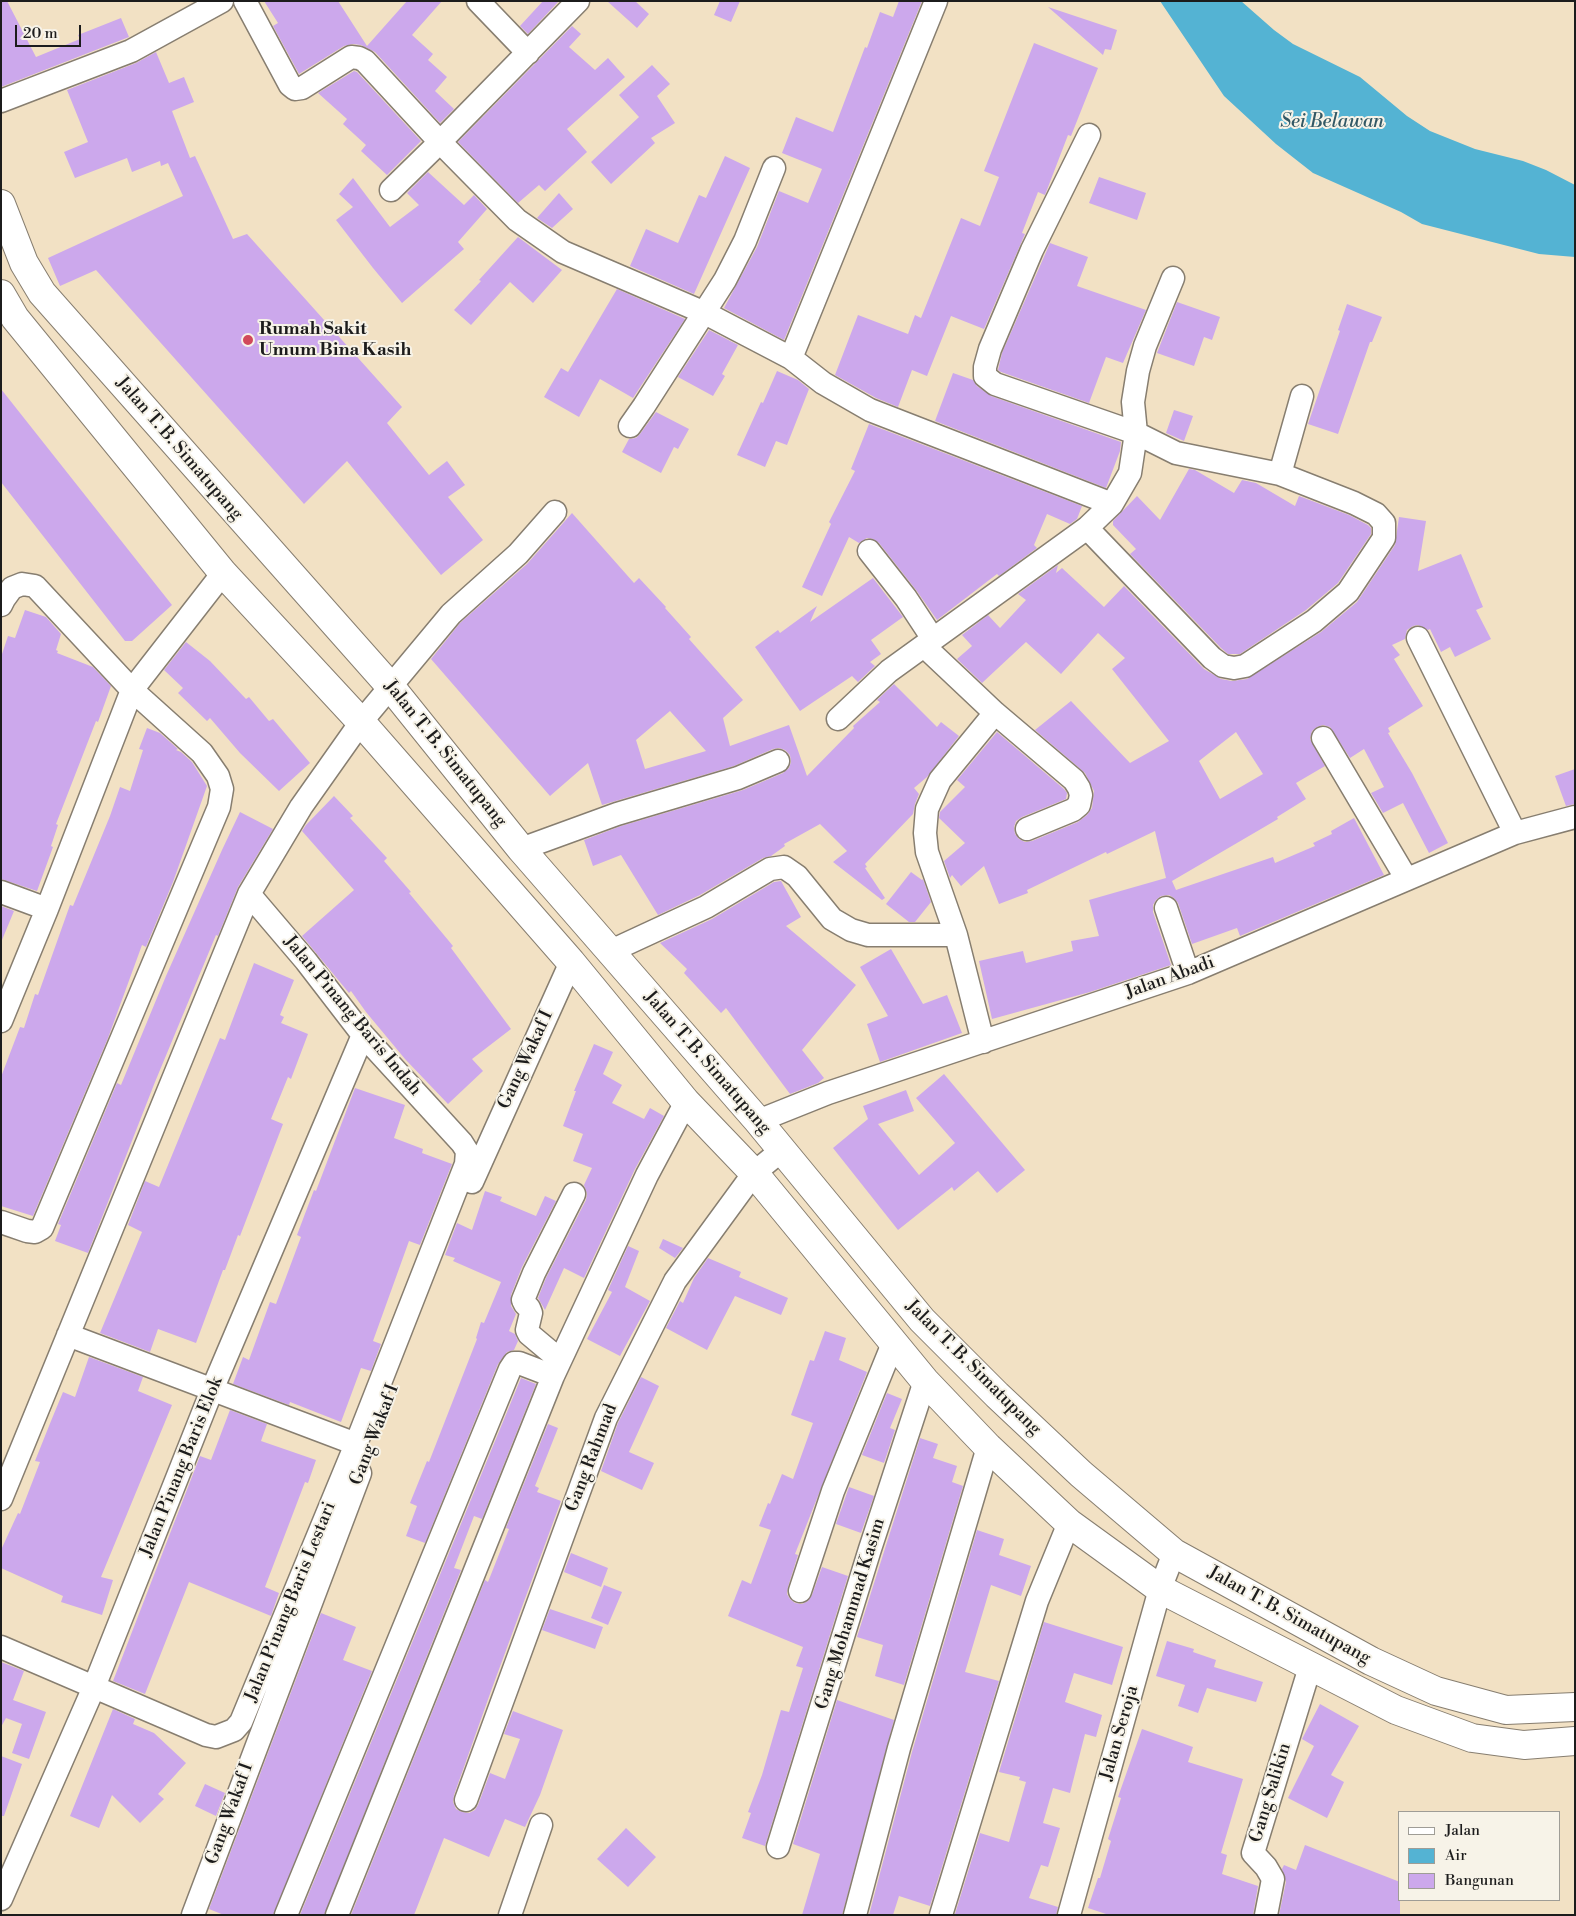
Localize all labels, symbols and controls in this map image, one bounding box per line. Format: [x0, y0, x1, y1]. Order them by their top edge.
scale bar [18, 15, 84, 47]
text: 20 m [23, 24, 58, 43]
water label: Sei Belawan [1280, 111, 1384, 133]
place label: Rumah Sakit Umum Bina Kasih [259, 319, 411, 362]
marker: Rumah Sakit Umum Bina Kasih [241, 333, 255, 347]
street label: Jalan T. B. Simatupang [111, 373, 247, 525]
street label: Jalan T. B. Simatupang [379, 676, 511, 832]
street label: Jalan Pinang Baris Indah [279, 931, 425, 1101]
street label: Jalan Abadi [1123, 952, 1217, 1004]
street label: Jalan T. B. Simatupang [639, 987, 775, 1139]
street label: Gang Wakaf I [494, 1007, 558, 1113]
street label: Jalan T. B. Simatupang [901, 1296, 1045, 1440]
street label: Jalan Pinang Baris Elok [136, 1374, 228, 1560]
street label: Gang Wakaf I [346, 1381, 404, 1489]
street label: Gang Rahmad [562, 1401, 622, 1515]
street label: Jalan Pinang Baris Lestari [241, 1499, 341, 1705]
street label: Gang Mohammad Kasim [812, 1516, 890, 1712]
street label: Jalan T. B. Simatupang [1204, 1562, 1374, 1670]
street label: Jalan Seroja [1096, 1683, 1144, 1783]
street label: Gang Salikin [1246, 1741, 1296, 1845]
street label: Gang Wakaf I [202, 1760, 258, 1868]
legend [1398, 1811, 1561, 1901]
text: Jalan [1445, 1821, 1480, 1840]
text: Air [1445, 1846, 1467, 1865]
text: Bangunan [1445, 1871, 1514, 1890]

